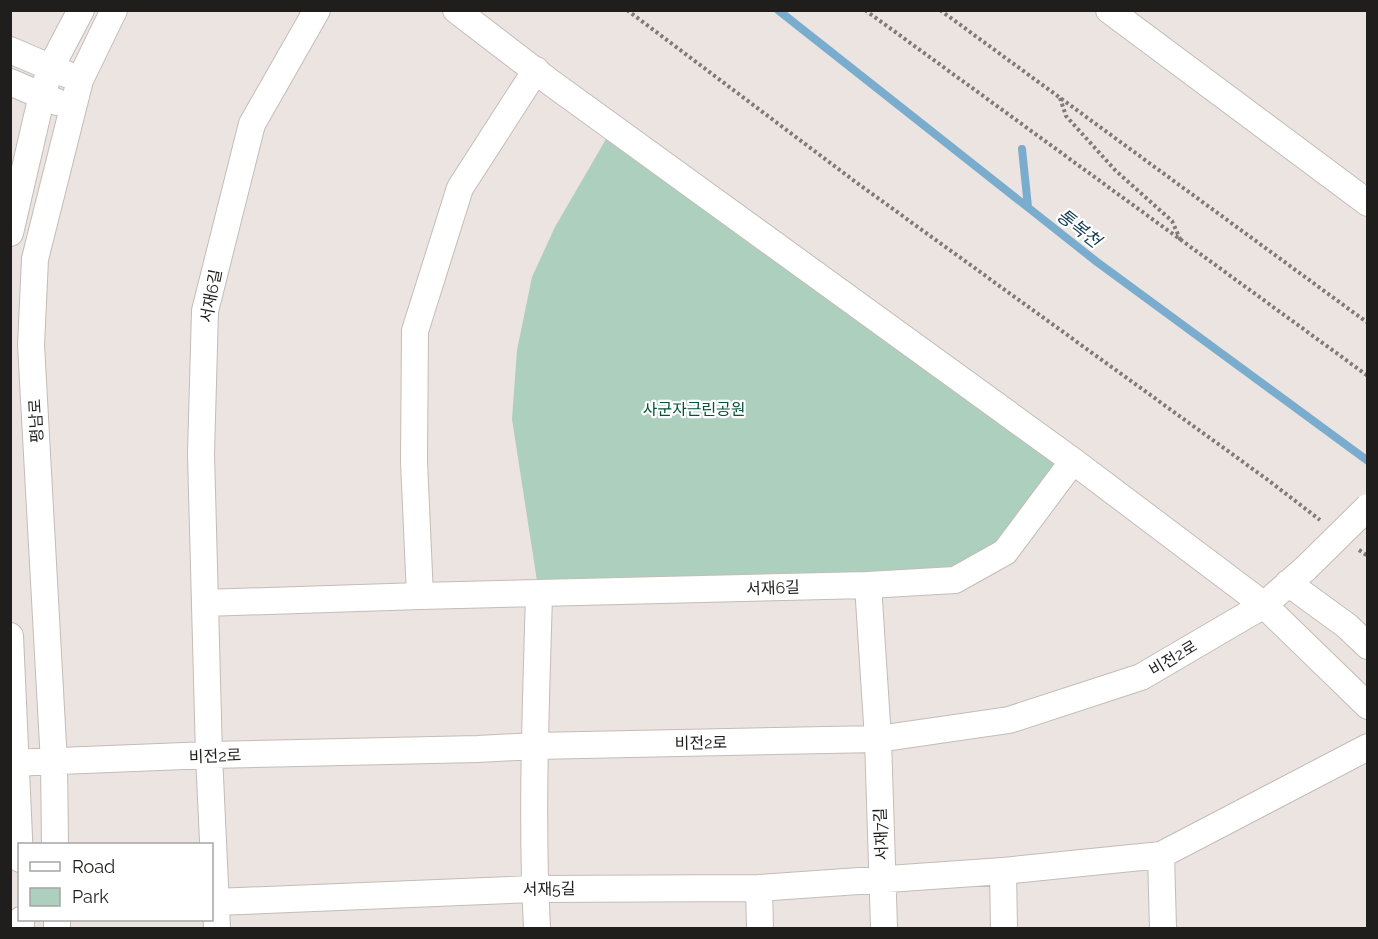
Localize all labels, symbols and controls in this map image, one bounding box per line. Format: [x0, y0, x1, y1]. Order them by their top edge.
water label: 통복천 [1053, 204, 1107, 253]
street label: 서재6길 [197, 268, 225, 324]
street label: 평남로 [25, 398, 47, 444]
park label: 사군자근린공원 [642, 400, 746, 419]
street label: 서재6길 [746, 578, 800, 598]
street label: 비전2로 [1146, 636, 1201, 680]
street label: 비전2로 [675, 733, 728, 753]
street label: 비전2로 [188, 746, 242, 766]
street label: 서재7길 [871, 807, 891, 861]
legend [18, 843, 213, 921]
text: Road [72, 856, 115, 877]
street label: 서재5길 [522, 879, 576, 899]
text: Park [72, 886, 109, 907]

